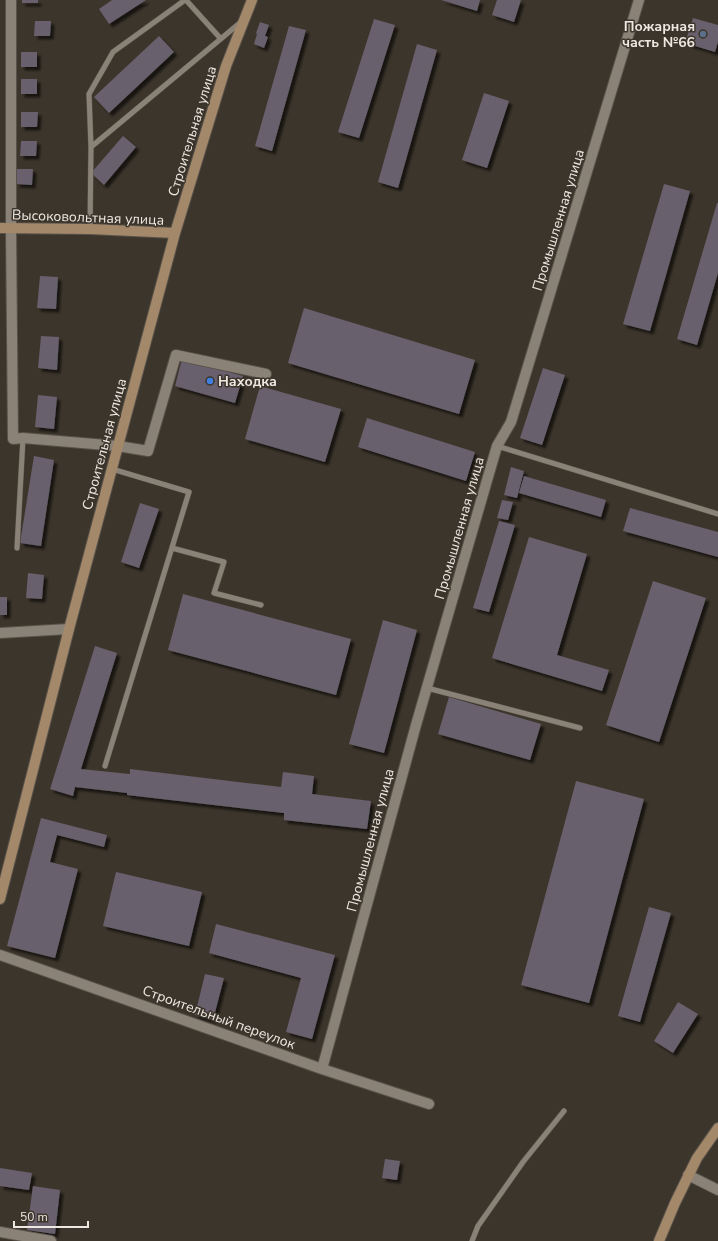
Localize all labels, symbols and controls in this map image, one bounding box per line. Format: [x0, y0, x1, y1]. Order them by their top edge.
place label: Пожарная часть №66 [622, 17, 695, 52]
marker: Пожарная часть №66 [698, 29, 708, 39]
street label: Строительная улица [164, 64, 221, 199]
street label: Промышленная улица [528, 147, 589, 293]
street label: Высоковольтная улица [12, 205, 164, 230]
place label: Находка [218, 372, 277, 391]
street label: Строительная улица [78, 376, 131, 512]
marker: Находка [205, 376, 215, 386]
street label: Промышленная улица [430, 455, 489, 602]
street label: Промышленная улица [342, 767, 399, 914]
street label: Строительный переулок [140, 981, 299, 1054]
scale bar [14, 1203, 88, 1229]
text: 50 m [20, 1209, 48, 1225]

